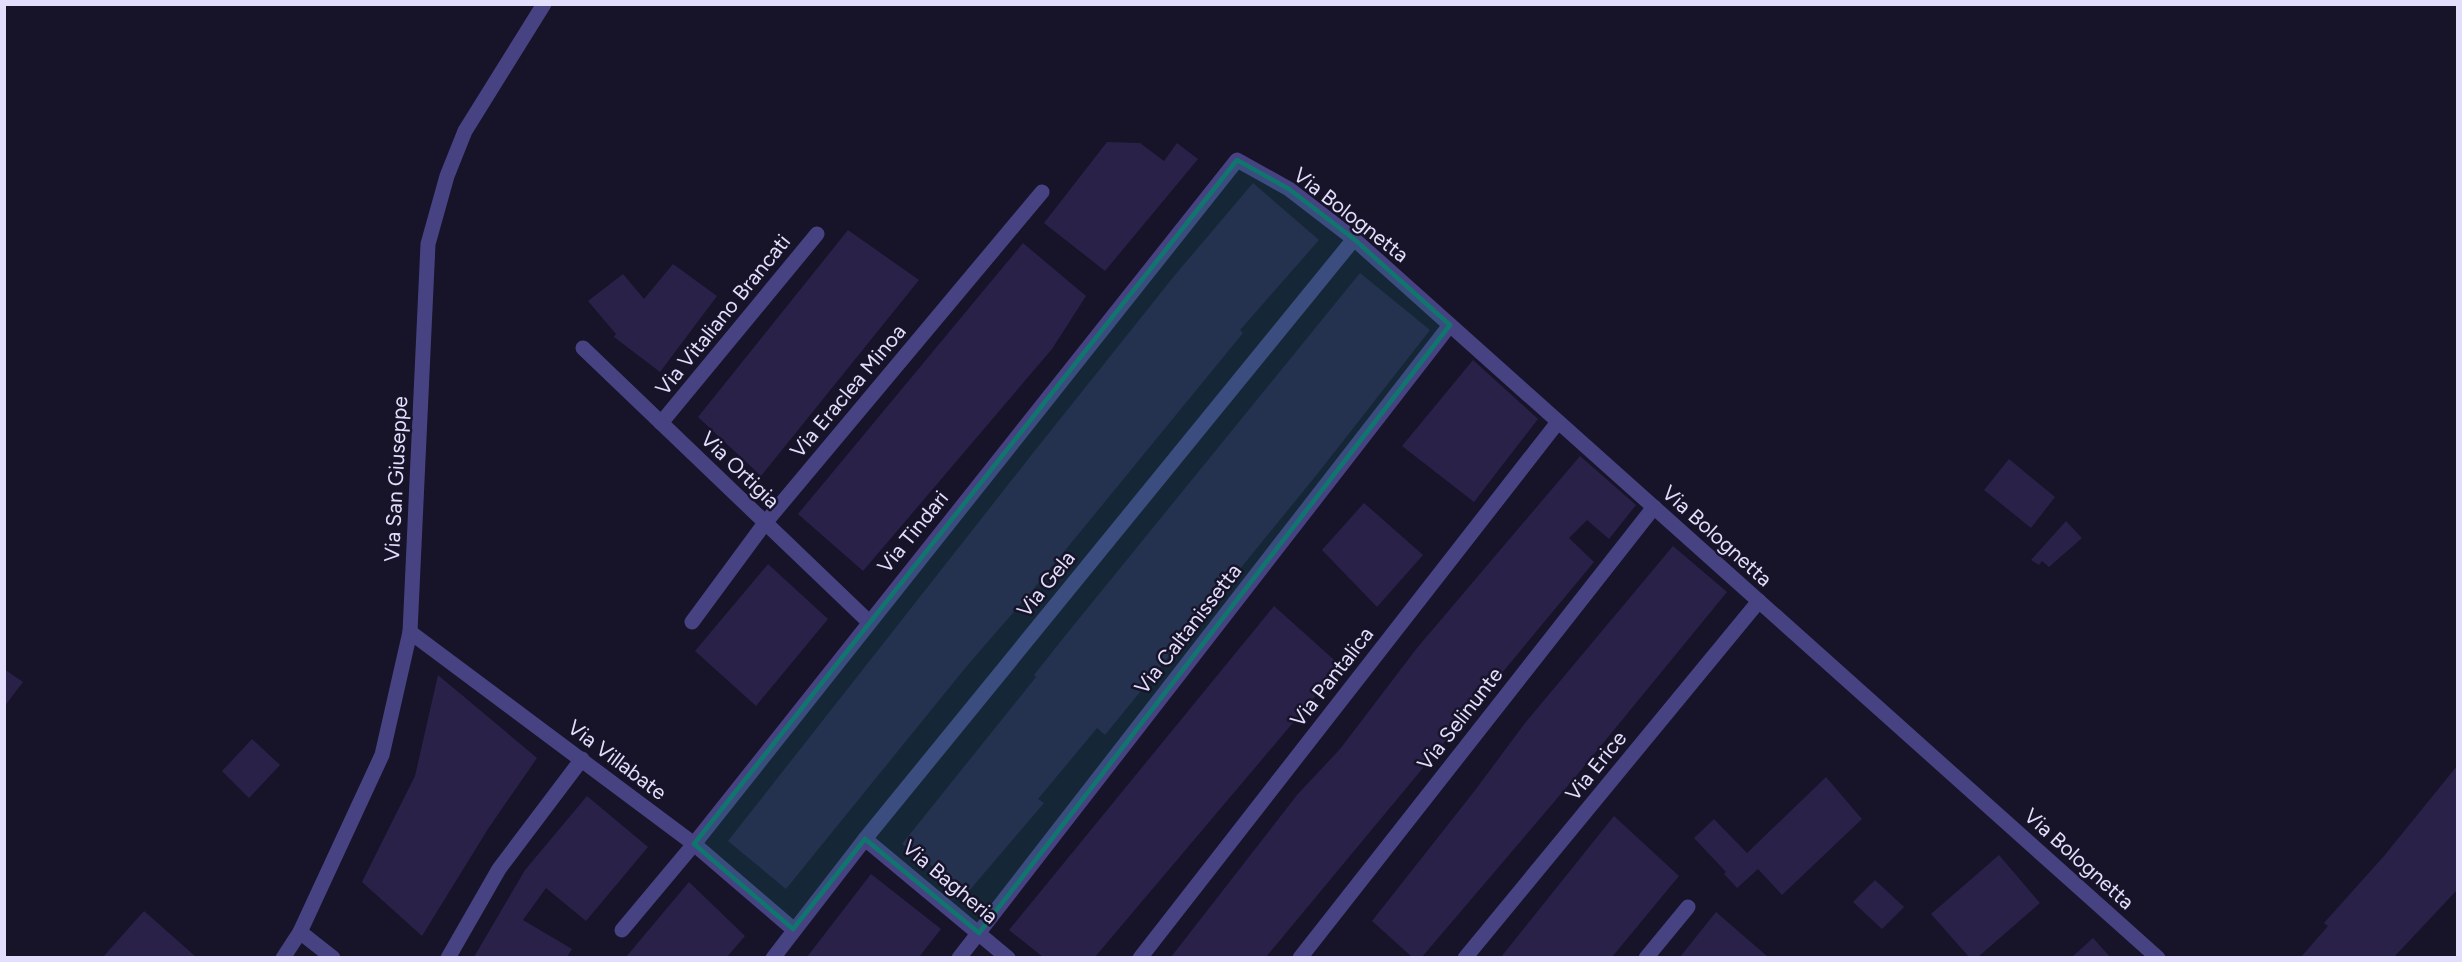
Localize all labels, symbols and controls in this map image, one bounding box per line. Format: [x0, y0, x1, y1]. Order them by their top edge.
street label: Via Bolognetta [1289, 162, 1414, 267]
street label: Via Vitaliano Brancati [650, 229, 795, 400]
street label: Via Eraclea Minoa [785, 319, 911, 462]
street label: Via San Giuseppe [379, 395, 412, 562]
street label: Via Ortigia [696, 426, 785, 513]
street label: Via Bolognetta [1657, 480, 1777, 591]
street label: Via Tindari [872, 486, 953, 578]
street label: Via Gela [1011, 545, 1080, 622]
street label: Via Caltanissetta [1129, 559, 1246, 699]
street label: Via Pantalica [1285, 622, 1378, 732]
street label: Via Selinunte [1412, 662, 1508, 775]
street label: Via Villabate [563, 714, 672, 805]
street label: Via Erice [1560, 726, 1631, 806]
street label: Via Bolognetta [2019, 803, 2139, 914]
street label: Via Bagheria [897, 834, 1003, 929]

